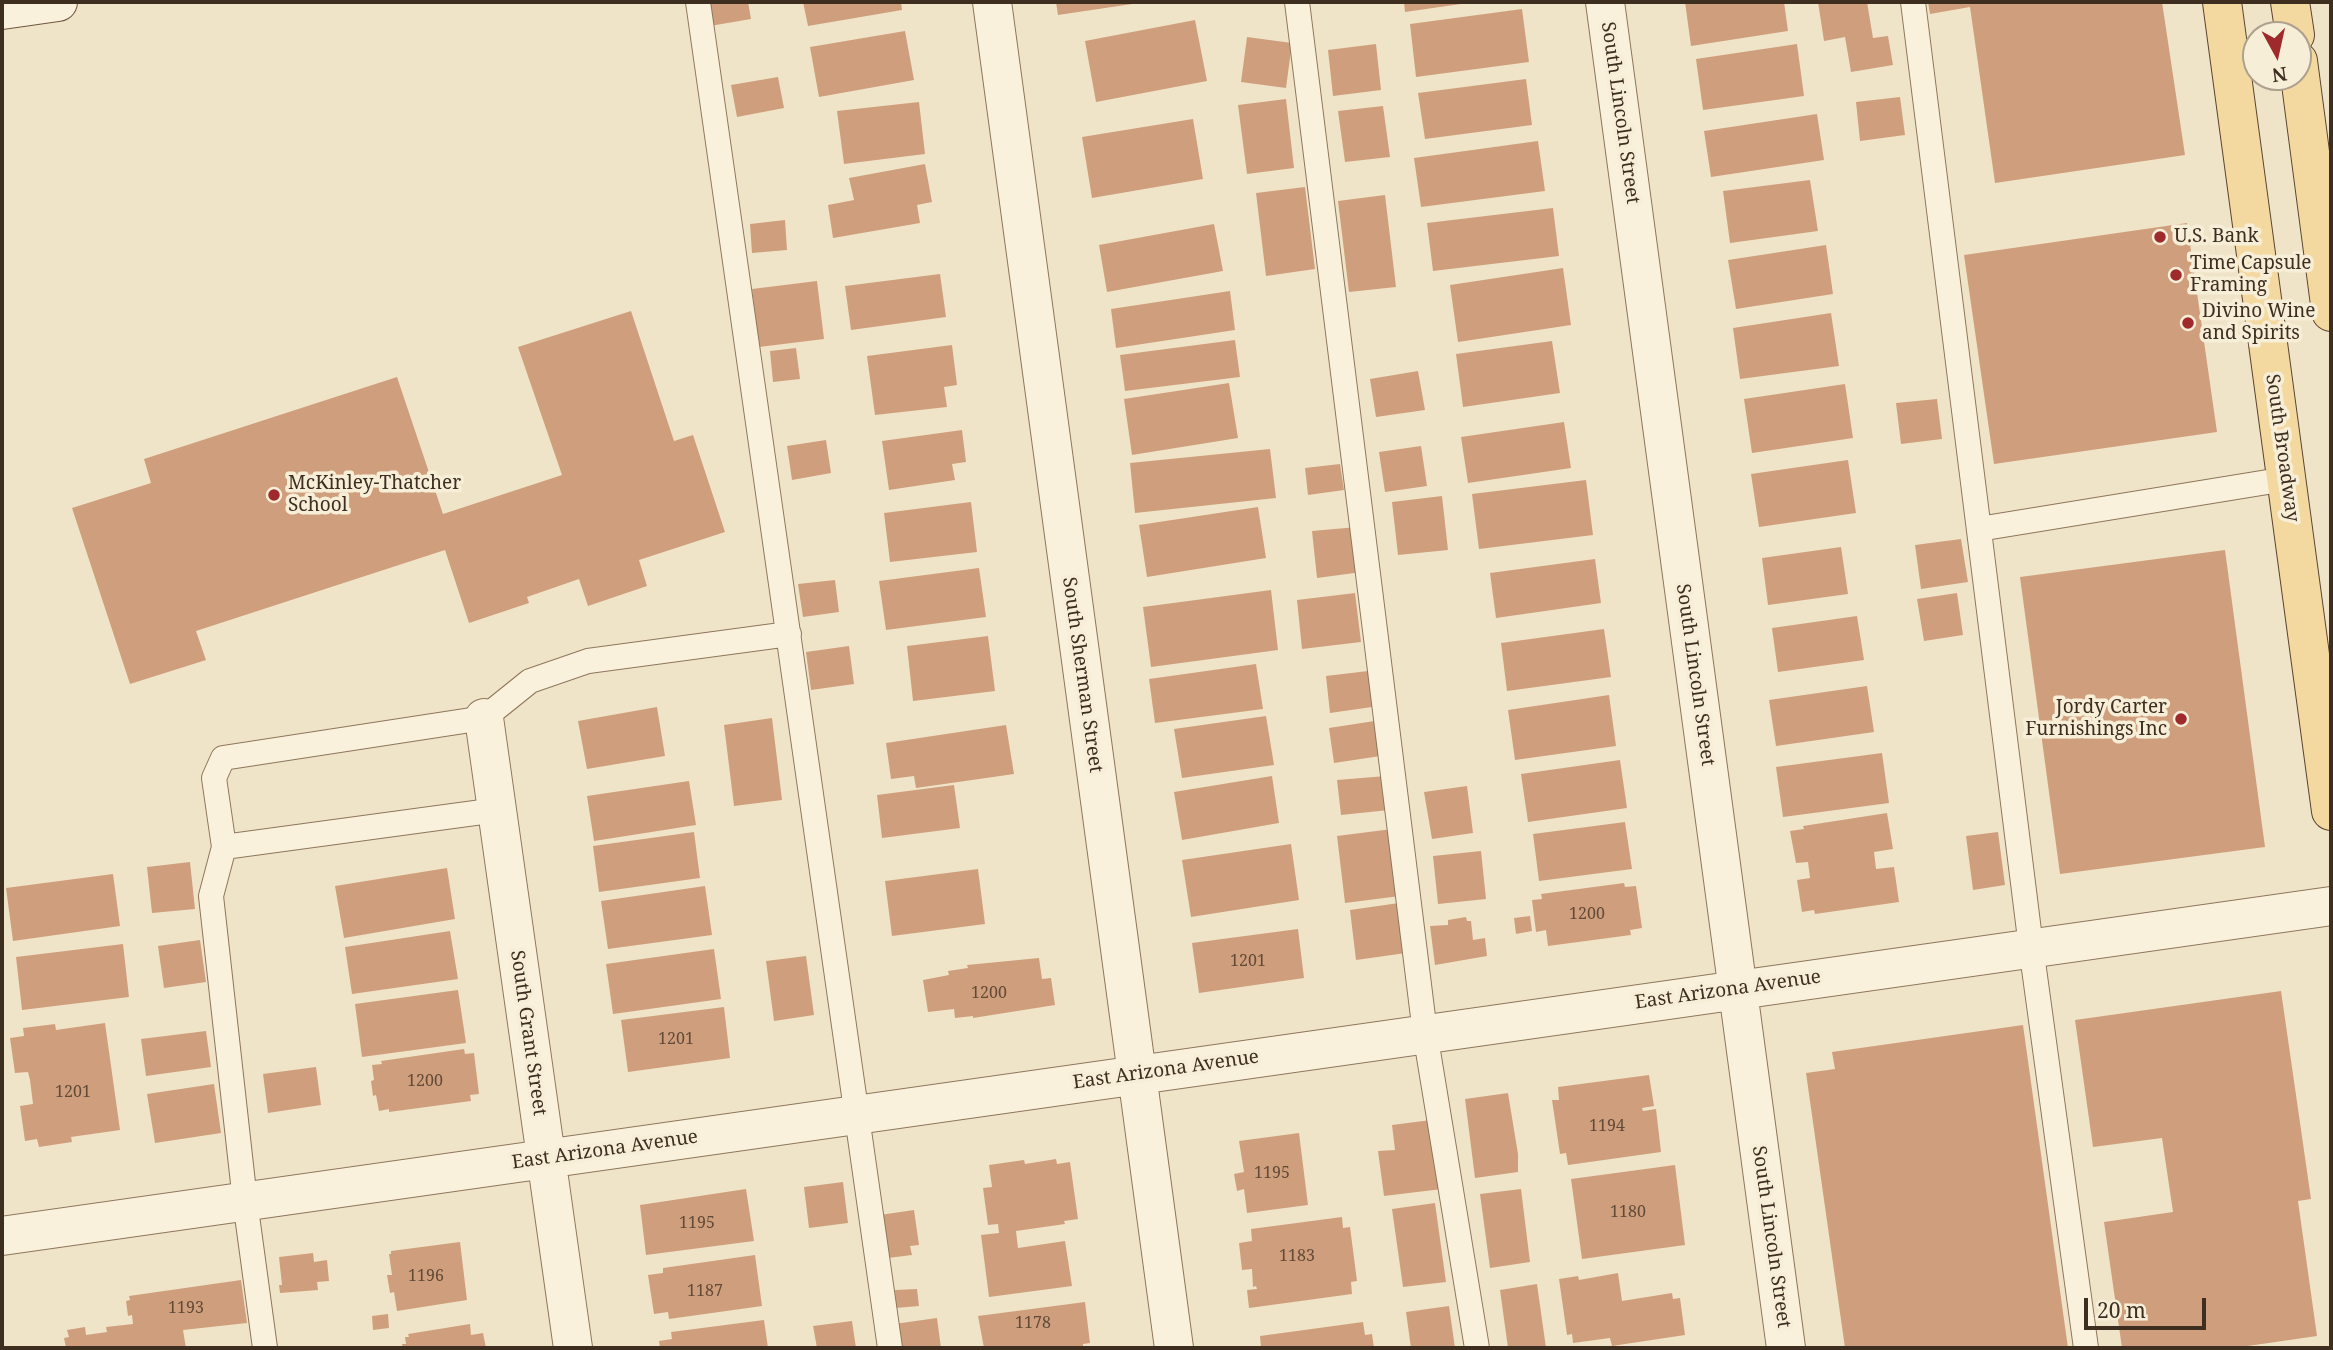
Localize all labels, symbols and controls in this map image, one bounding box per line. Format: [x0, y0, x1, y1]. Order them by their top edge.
street label: South Lincoln Street [1596, 20, 1644, 206]
north arrow [2242, 21, 2312, 91]
text: N [2270, 61, 2289, 89]
place label: U.S. Bank [2174, 226, 2259, 248]
marker: U.S. Bank [2152, 229, 2168, 245]
place label: Time Capsule Framing [2190, 253, 2312, 297]
marker: Time Capsule Framing [2168, 267, 2184, 283]
place label: Divino Wine and Spirits [2202, 301, 2316, 345]
marker: Divino Wine and Spirits [2180, 315, 2196, 331]
street label: South Broadway [2260, 373, 2304, 523]
place label: McKinley-Thatcher School [288, 473, 461, 517]
marker: McKinley-Thatcher School [266, 487, 282, 503]
street label: South Sherman Street [1057, 576, 1107, 774]
street label: South Lincoln Street [1671, 582, 1719, 768]
place label: Jordy Carter Furnishings Inc [2025, 697, 2167, 741]
marker: Jordy Carter Furnishings Inc [2173, 711, 2189, 727]
house number: 1200 [1569, 904, 1605, 924]
street label: South Grant Street [505, 949, 551, 1117]
house number: 1201 [1230, 951, 1266, 971]
street label: East Arizona Avenue [1634, 966, 1822, 1014]
house number: 1200 [971, 983, 1007, 1003]
house number: 1201 [658, 1029, 694, 1049]
street label: East Arizona Avenue [1072, 1046, 1260, 1094]
house number: 1200 [407, 1071, 443, 1091]
house number: 1201 [55, 1082, 91, 1102]
house number: 1194 [1589, 1116, 1625, 1136]
street label: East Arizona Avenue [511, 1126, 699, 1174]
street label: South Lincoln Street [1747, 1144, 1795, 1330]
house number: 1195 [1254, 1163, 1290, 1183]
house number: 1180 [1610, 1202, 1646, 1222]
house number: 1195 [679, 1213, 715, 1233]
house number: 1183 [1279, 1246, 1315, 1266]
house number: 1196 [408, 1266, 444, 1286]
house number: 1187 [687, 1281, 723, 1301]
scale bar [2088, 1284, 2210, 1328]
text: 20 m [2097, 1296, 2146, 1324]
house number: 1193 [168, 1298, 204, 1318]
house number: 1178 [1015, 1313, 1051, 1333]

